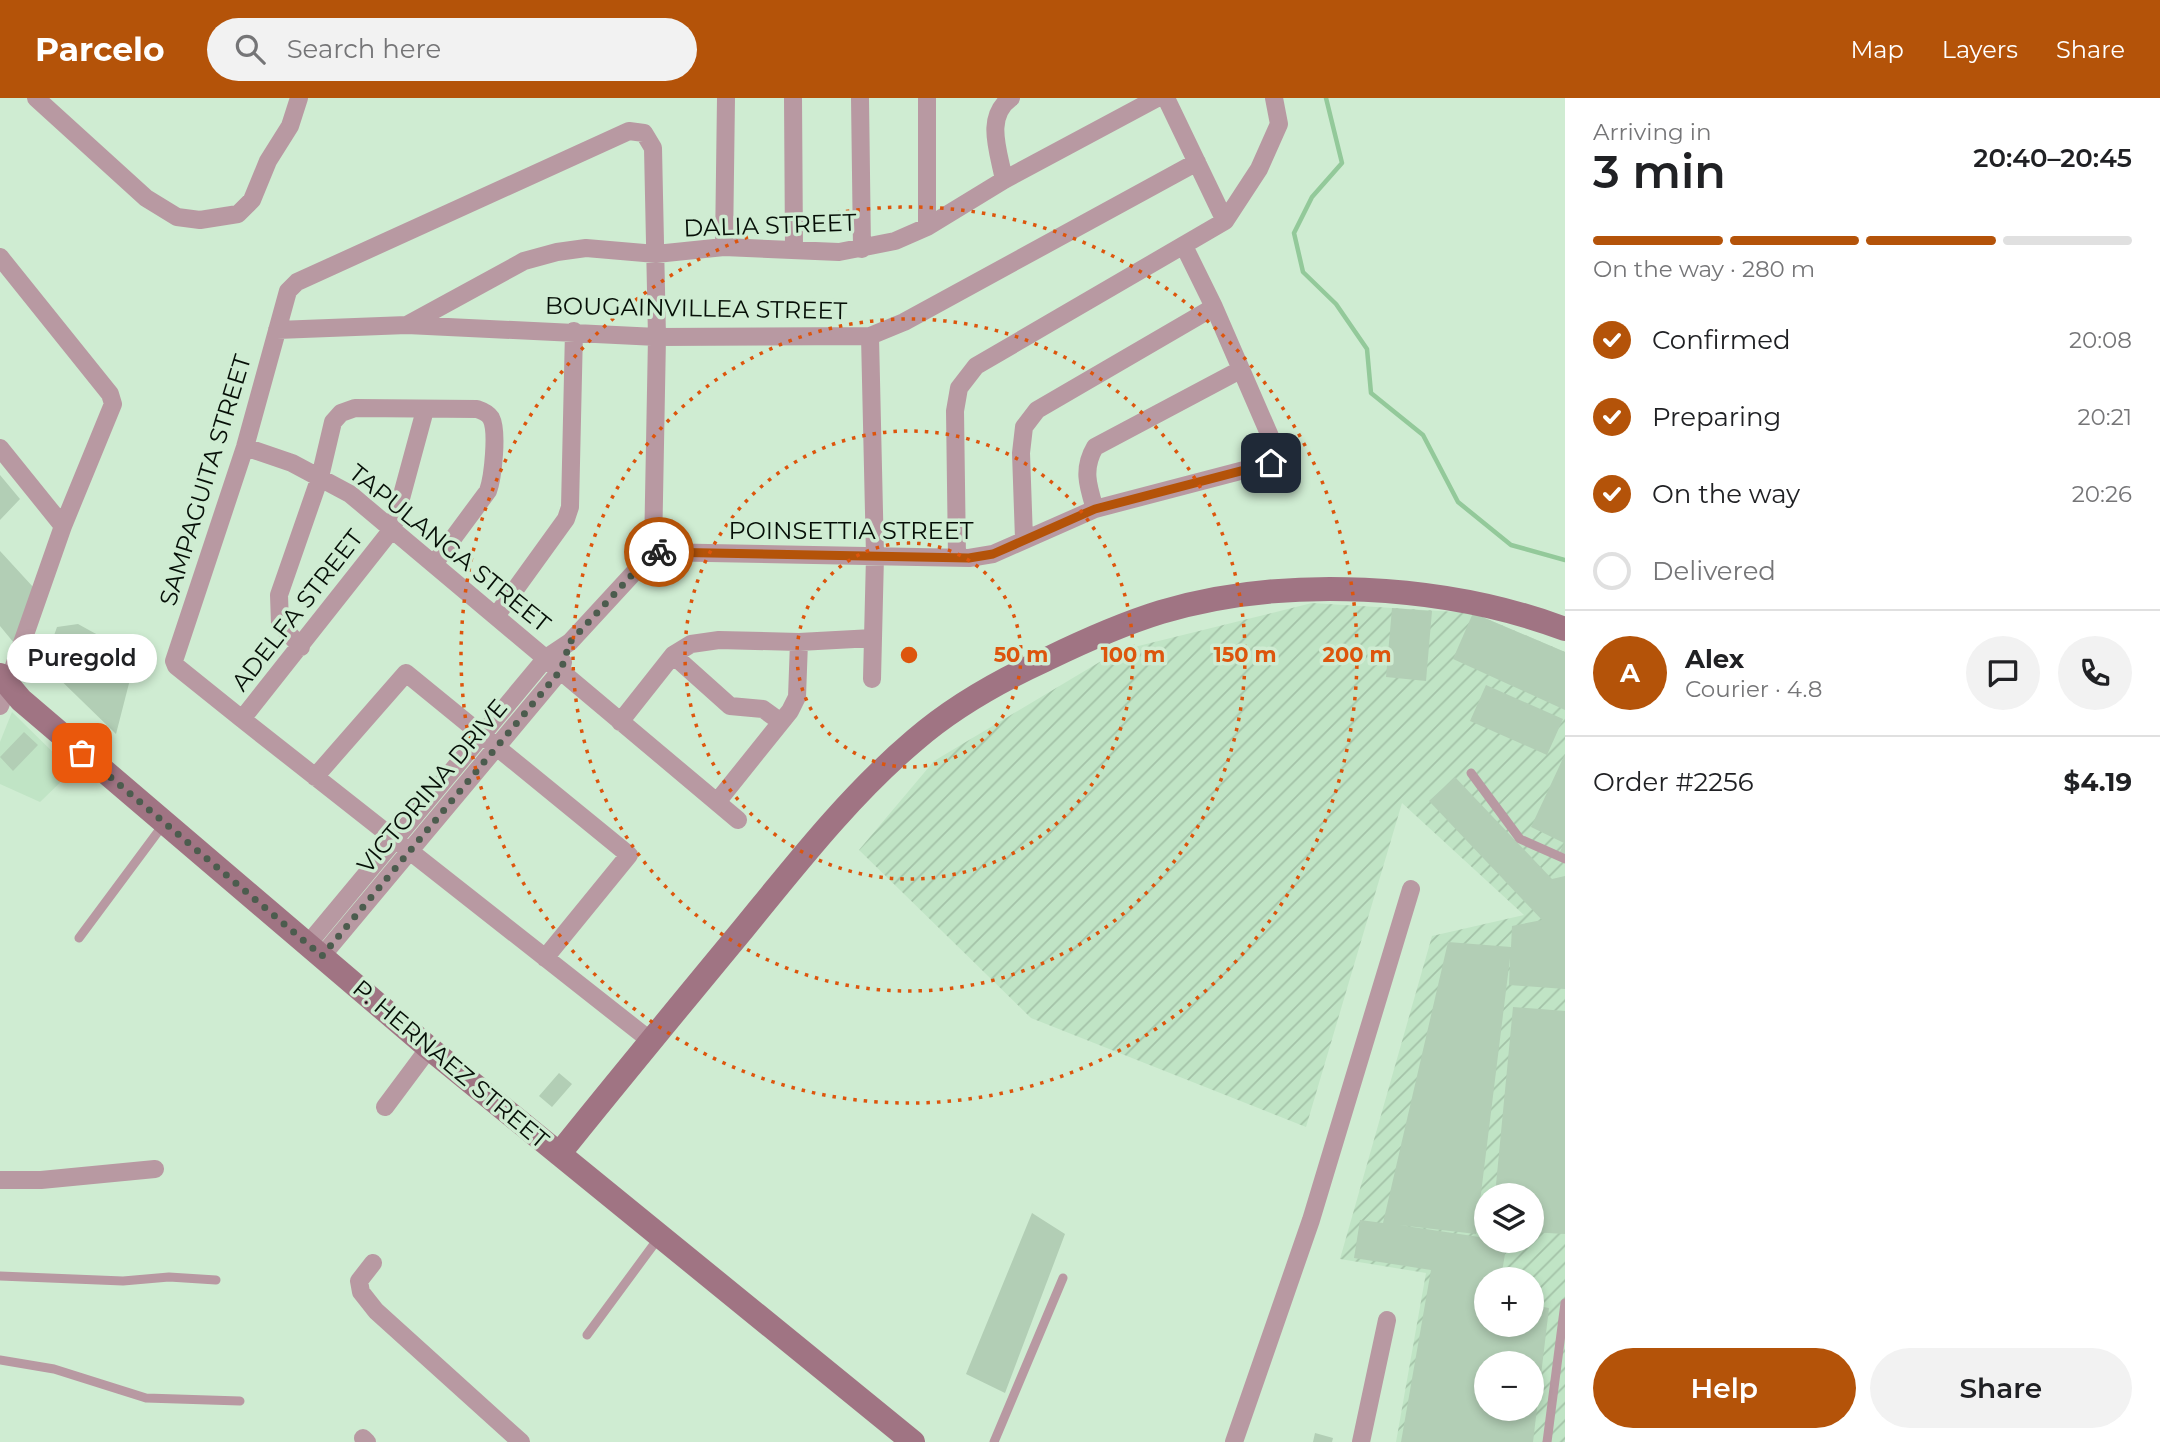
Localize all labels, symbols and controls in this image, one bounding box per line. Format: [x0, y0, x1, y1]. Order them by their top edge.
search box [207, 18, 697, 81]
text: Parcelo [35, 29, 165, 69]
icon: search [231, 30, 269, 68]
text: Search here [287, 33, 441, 65]
text: Map [1850, 35, 1904, 64]
text: Layers [1942, 35, 2018, 64]
text: Share [2056, 35, 2125, 64]
text: Arriving in [1593, 118, 1712, 146]
text: 20:40–20:45 [1973, 142, 2132, 174]
text: 3 min [1593, 143, 1726, 200]
street label: DALIA STREET [683, 207, 857, 243]
text: On the way · 280 m [1593, 255, 1815, 283]
street label: BOUGAINVILLEA STREET [545, 291, 848, 325]
icon: check [1593, 321, 1631, 359]
text: Confirmed [1652, 324, 1791, 356]
text: 20:08 [2069, 326, 2132, 354]
street label: SAMPAGUITA STREET [153, 351, 257, 609]
icon: check [1593, 398, 1631, 436]
text: Preparing [1652, 401, 1781, 433]
text: 20:21 [2078, 403, 2132, 431]
pin [1241, 433, 1301, 493]
icon: home [1252, 444, 1290, 482]
street label: TAPULANGA STREET [343, 458, 557, 638]
icon: check [1593, 475, 1631, 513]
text: On the way [1652, 478, 1800, 510]
text: 20:26 [2072, 480, 2132, 508]
street label: POINSETTIA STREET [728, 516, 974, 545]
courier [624, 517, 694, 587]
street label: ADELFA STREET [225, 523, 369, 696]
icon: bike [640, 533, 678, 571]
text: Delivered [1652, 555, 1776, 587]
callout: Puregold [7, 634, 157, 683]
button: chat [1966, 636, 2040, 710]
button: phone [2058, 636, 2132, 710]
text: 50 m [994, 642, 1048, 667]
text: 100 m [1101, 642, 1165, 667]
text: 150 m [1214, 642, 1276, 667]
text: 200 m [1323, 642, 1391, 667]
centre of rings [897, 643, 921, 667]
text: Alex [1685, 643, 1744, 675]
text: Puregold [27, 644, 137, 672]
text: A [1620, 657, 1640, 689]
text: Courier · 4.8 [1685, 675, 1822, 703]
street label: VICTORINA DRIVE [351, 693, 513, 879]
pin [52, 723, 112, 783]
icon: bag [63, 734, 101, 772]
text: Order #2256 [1593, 766, 1754, 798]
text: $4.19 [2064, 766, 2132, 798]
street label: P. HERNAEZ STREET [347, 973, 555, 1155]
map controls [1474, 1183, 1544, 1421]
button: layers [1474, 1183, 1544, 1253]
button: + [1474, 1267, 1544, 1337]
button: Help [1593, 1348, 1856, 1428]
button: Share [1870, 1348, 2132, 1428]
button: − [1474, 1351, 1544, 1421]

